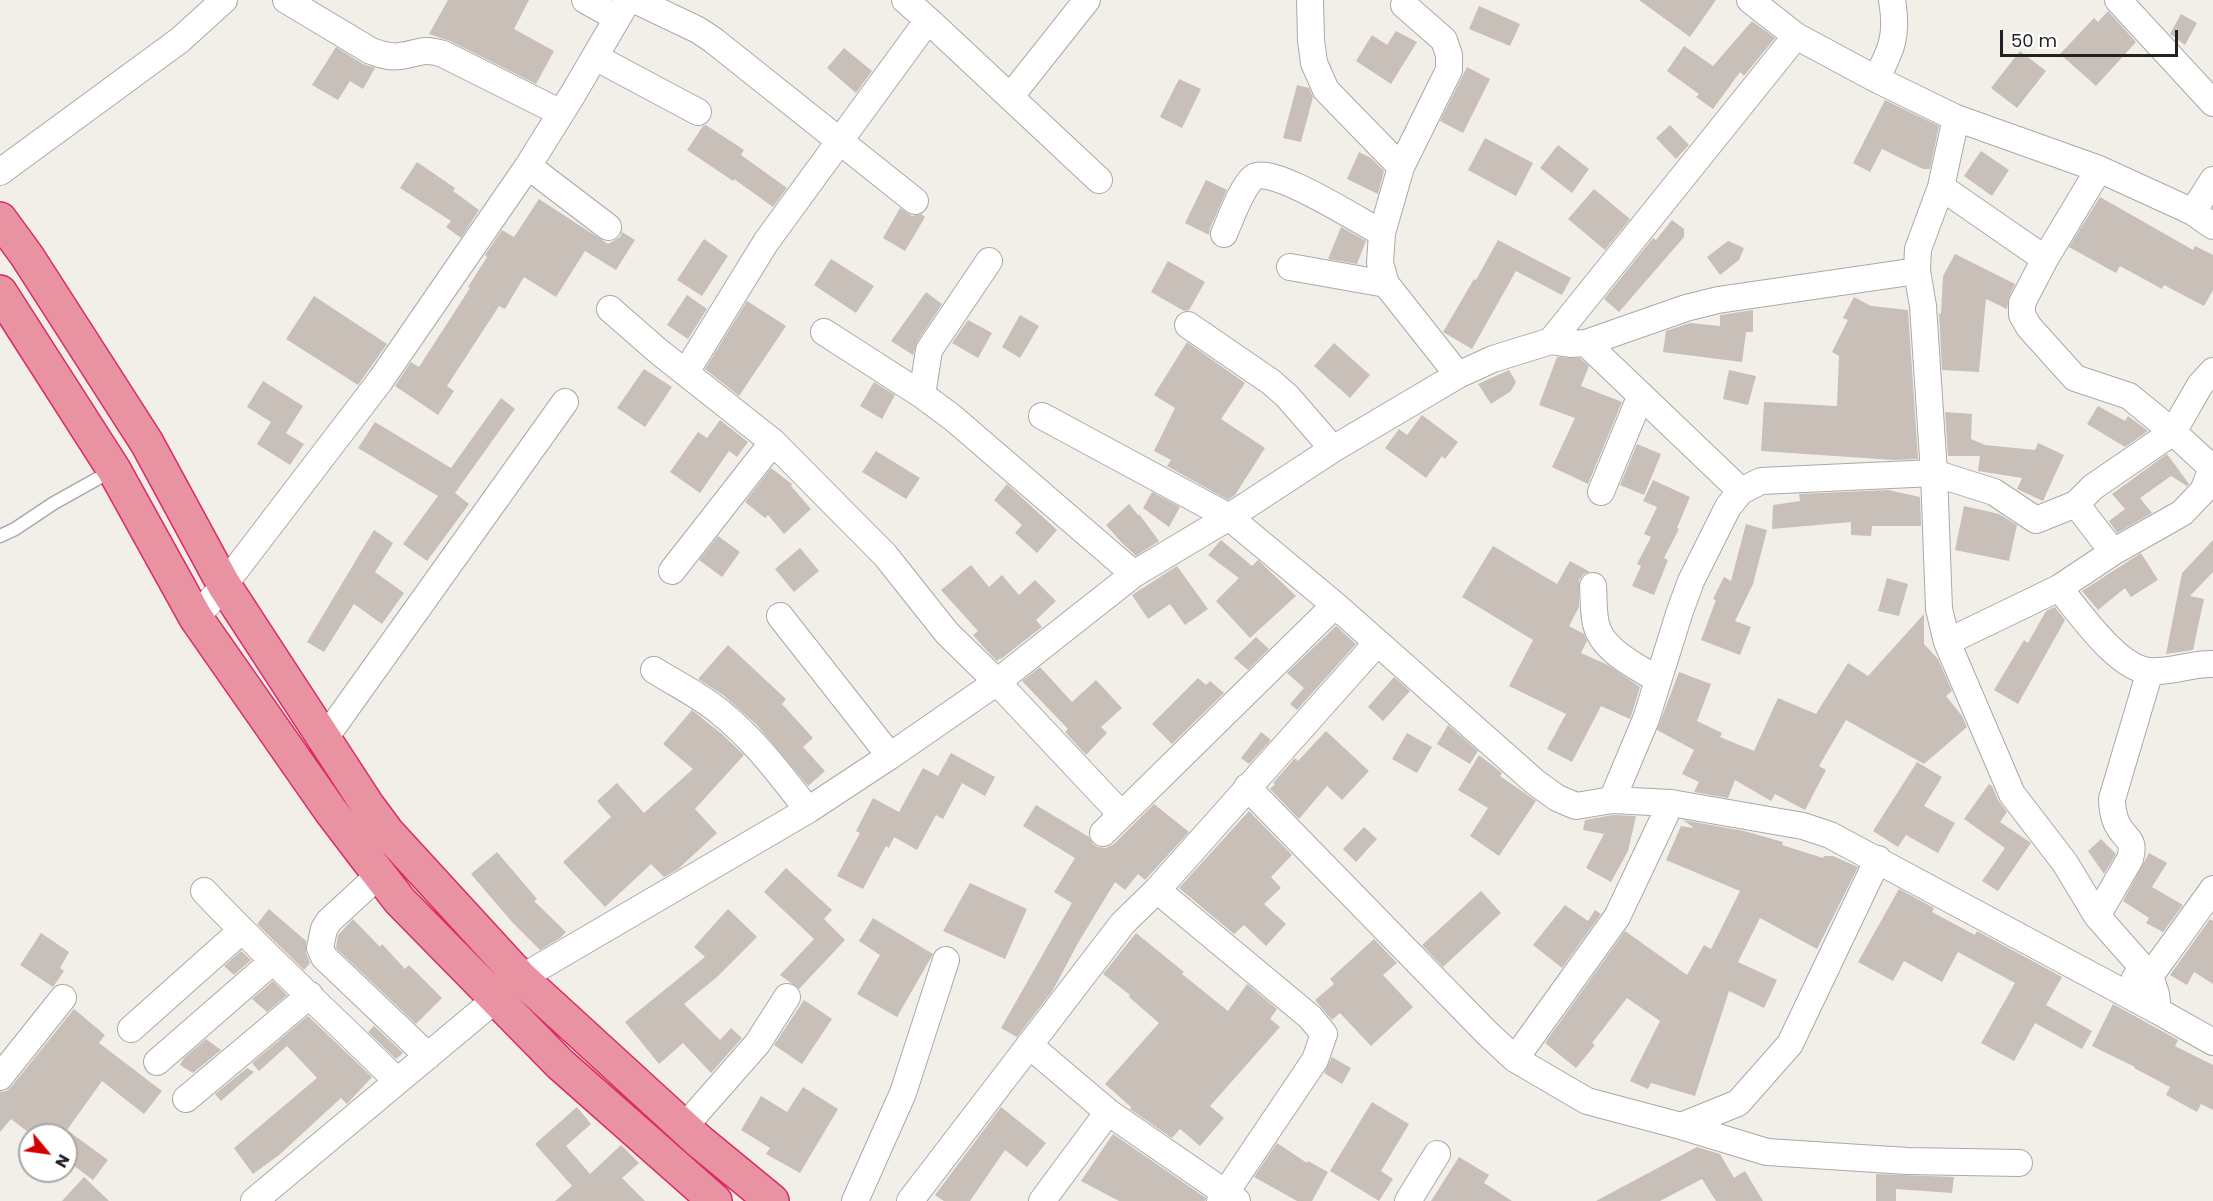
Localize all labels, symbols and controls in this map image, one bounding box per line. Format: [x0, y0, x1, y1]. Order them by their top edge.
scale bar [2003, 18, 2182, 56]
text: 50 m [2011, 28, 2057, 53]
north arrow [18, 1123, 78, 1183]
text: N [49, 1150, 75, 1172]

